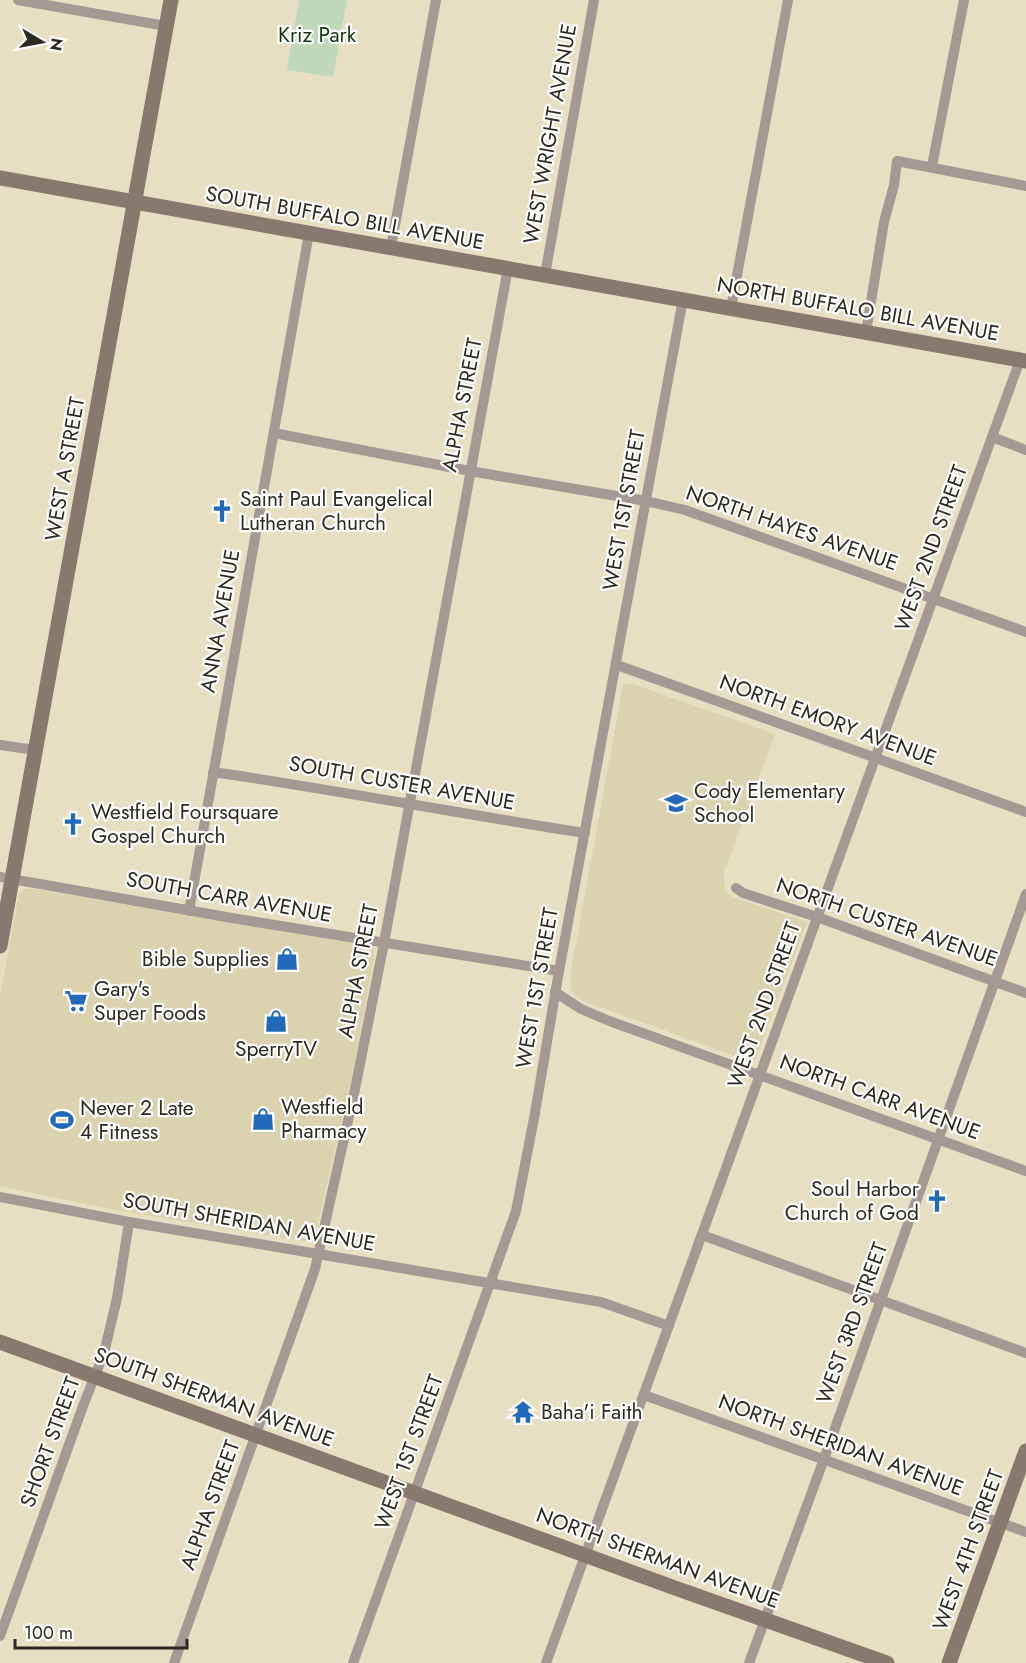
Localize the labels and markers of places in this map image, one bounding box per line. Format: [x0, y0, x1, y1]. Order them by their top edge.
place label: Saint Paul Evangelical Lutheran Church [240, 484, 433, 538]
church icon: Saint Paul Evangelical Lutheran Church [209, 498, 235, 524]
place label: Cody Elementary School [694, 776, 846, 830]
school or university icon: Cody Elementary School [663, 790, 689, 816]
place label: Westfield Foursquare Gospel Church [91, 797, 279, 851]
church icon: Westfield Foursquare Gospel Church [60, 811, 86, 837]
place label: Bible Supplies [142, 944, 269, 974]
shop icon: Bible Supplies [274, 946, 300, 972]
place label: Gary's Super Foods [94, 974, 206, 1028]
supermarket icon: Gary's Super Foods [63, 988, 89, 1014]
shop icon: SperryTV [263, 1008, 289, 1034]
place label: SperryTV [235, 1034, 317, 1064]
place label: Westfield Pharmacy [281, 1092, 367, 1146]
place label: Never 2 Late 4 Fitness [80, 1093, 194, 1147]
shop icon: Westfield Pharmacy [250, 1106, 276, 1132]
sports icon: Never 2 Late 4 Fitness [49, 1107, 75, 1133]
place label: Soul Harbor Church of God [785, 1174, 920, 1228]
church icon: Soul Harbor Church of God [924, 1188, 950, 1214]
place label: Baha'i Faith [541, 1397, 643, 1427]
temple icon: Baha'i Faith [510, 1399, 536, 1425]

